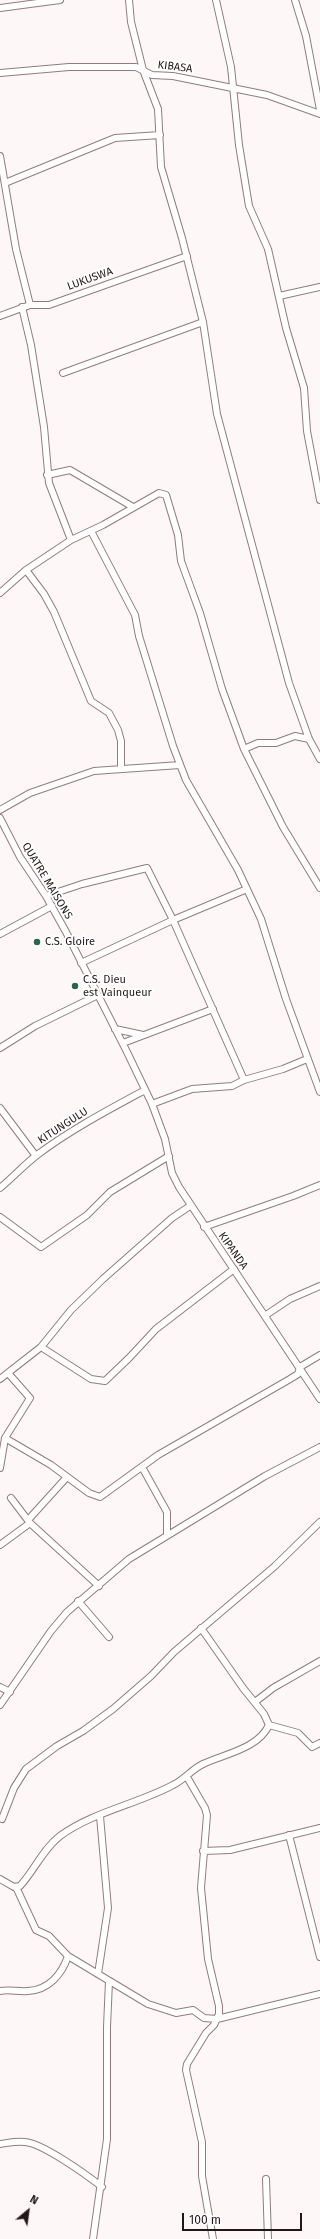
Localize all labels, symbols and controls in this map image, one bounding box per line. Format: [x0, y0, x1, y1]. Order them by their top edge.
street label: KIBASA [157, 58, 193, 76]
street label: LUKUSWA [65, 265, 115, 293]
street label: QUATRE MAISONS [19, 840, 75, 922]
place label: C.S. Gloire [45, 935, 95, 949]
marker: C.S. Gloire [32, 937, 42, 947]
place label: C.S. Dieu est Vainqueur [83, 973, 152, 999]
marker: C.S. Dieu est Vainqueur [70, 981, 80, 991]
street label: KITUNGULU [36, 1105, 90, 1147]
street label: KIPANDA [215, 1230, 251, 1272]
north arrow [8, 2191, 48, 2231]
text: N [28, 2193, 40, 2208]
scale bar [184, 2205, 304, 2231]
text: 100 m [189, 2213, 221, 2227]

